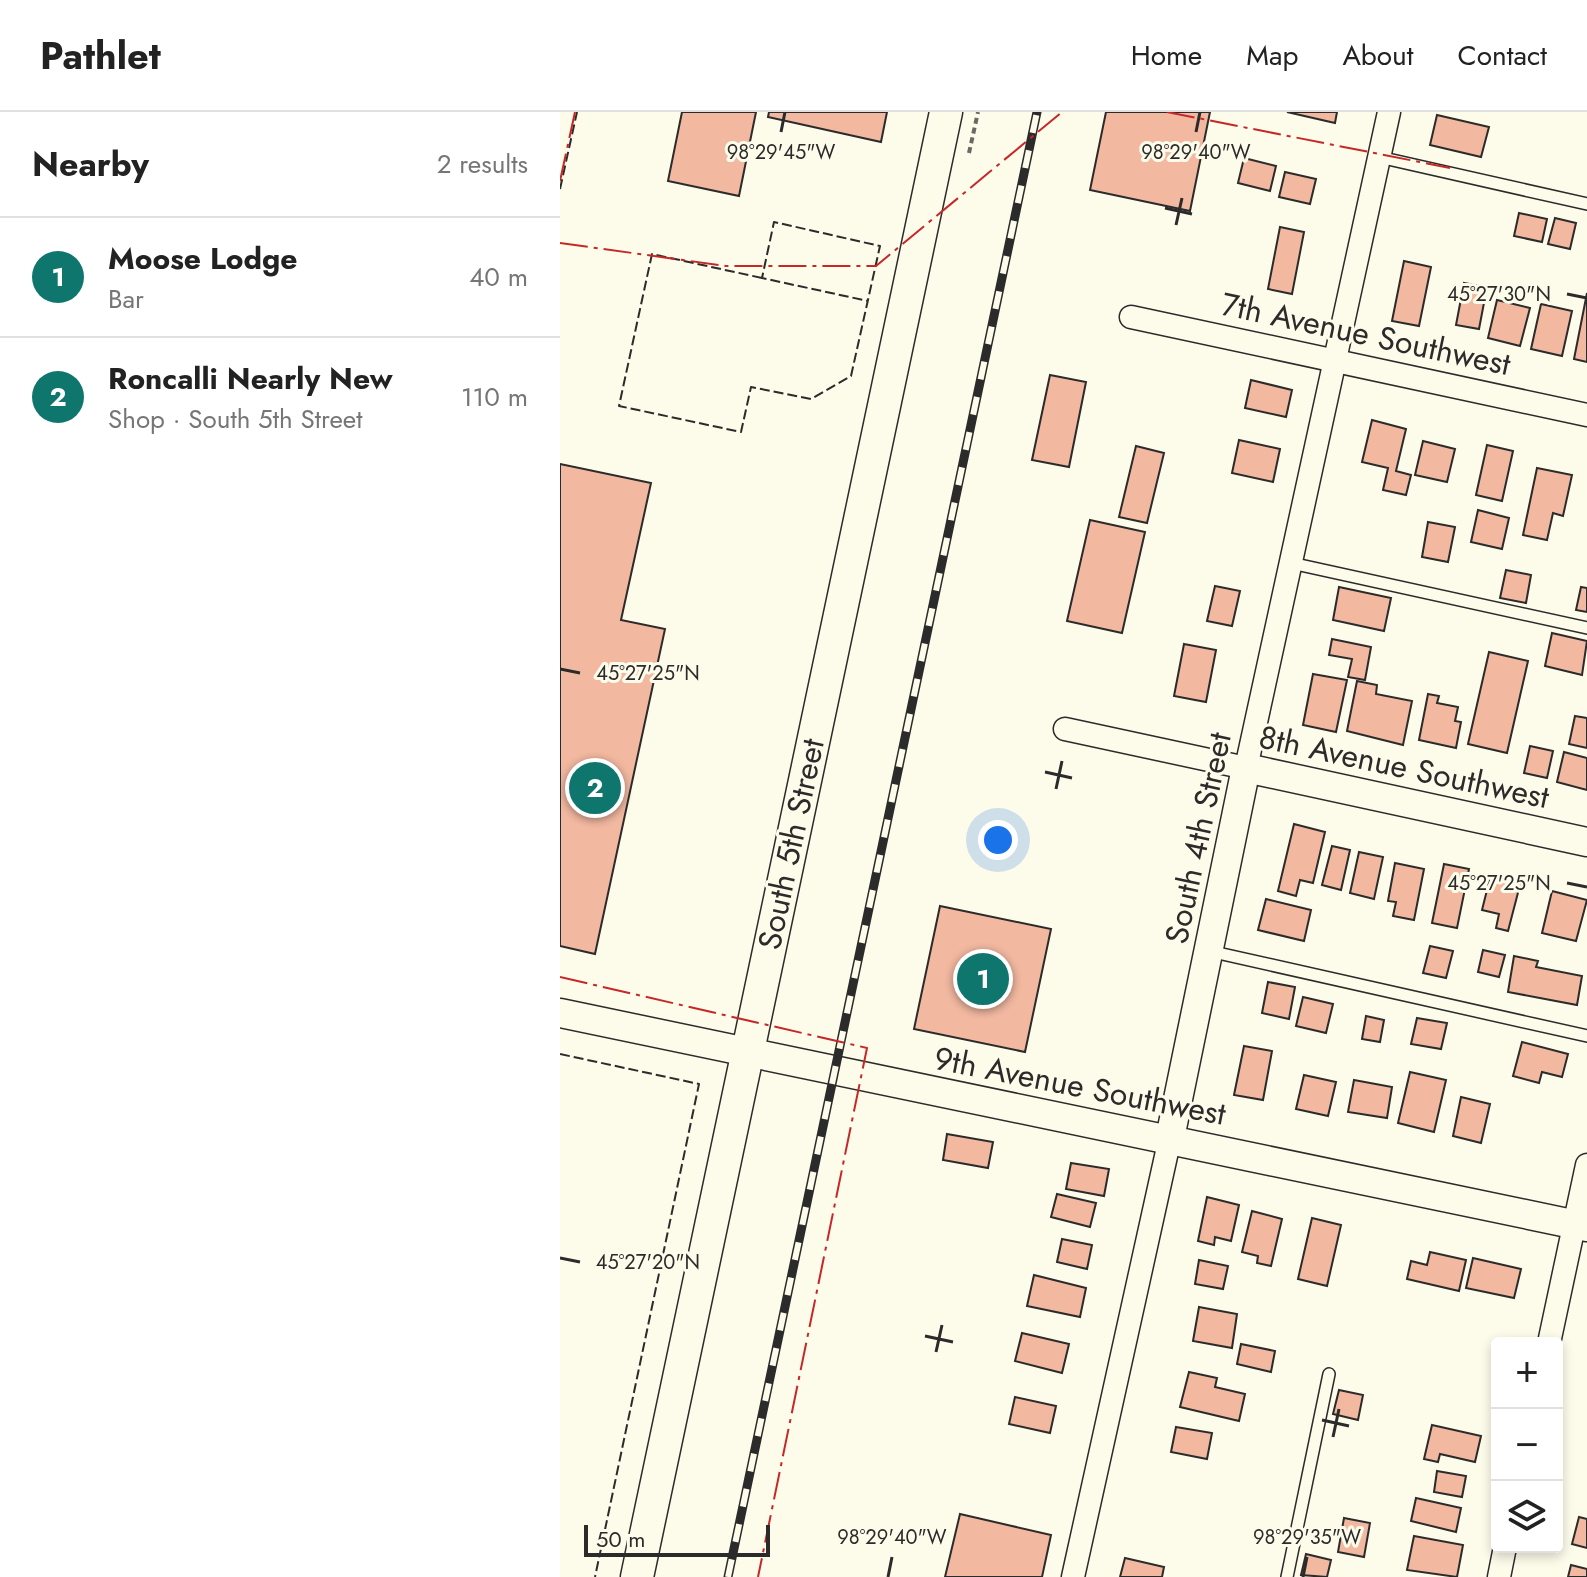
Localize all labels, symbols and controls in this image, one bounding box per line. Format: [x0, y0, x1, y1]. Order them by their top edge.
text: Pathlet [40, 28, 161, 83]
text: Home [1131, 35, 1202, 76]
text: Map [1246, 35, 1298, 76]
text: About [1342, 35, 1414, 76]
text: Contact [1458, 35, 1547, 76]
text: 98°29'45"W [727, 138, 836, 167]
text: 98°29'40"W [1141, 138, 1251, 167]
text: Nearby [32, 140, 149, 189]
text: 2 results [437, 145, 528, 183]
text: Moose Lodge [108, 237, 298, 280]
text: 1 [51, 258, 65, 296]
text: 40 m [469, 258, 528, 296]
text: Bar [108, 280, 144, 318]
text: 45°27'30"N [1447, 280, 1551, 309]
street label: 7th Avenue Southwest [1217, 281, 1515, 387]
text: Roncalli Nearly New [108, 357, 392, 400]
text: 2 [49, 378, 67, 416]
text: 110 m [461, 378, 528, 416]
text: Shop · South 5th Street [108, 400, 363, 438]
text: 45°27'25"N [596, 659, 700, 688]
street label: 8th Avenue Southwest [1255, 714, 1554, 820]
street label: South 4th Street [1153, 728, 1243, 948]
street label: South 5th Street [746, 734, 836, 954]
pin: 2 [569, 758, 621, 818]
your location [978, 820, 1018, 860]
text: 45°27'25"N [1447, 869, 1551, 898]
pin: 1 [957, 949, 1009, 1009]
street label: 9th Avenue Southwest [930, 1035, 1230, 1137]
text: 45°27'20"N [596, 1248, 700, 1277]
map controls [1491, 1337, 1563, 1553]
button: + [1491, 1337, 1563, 1409]
button: − [1491, 1409, 1563, 1481]
button: layers [1491, 1481, 1563, 1553]
scale bar [584, 1521, 770, 1557]
text: 50 m [596, 1523, 645, 1555]
text: 98°29'40"W [837, 1523, 947, 1552]
text: 98°29'35"W [1253, 1523, 1361, 1552]

